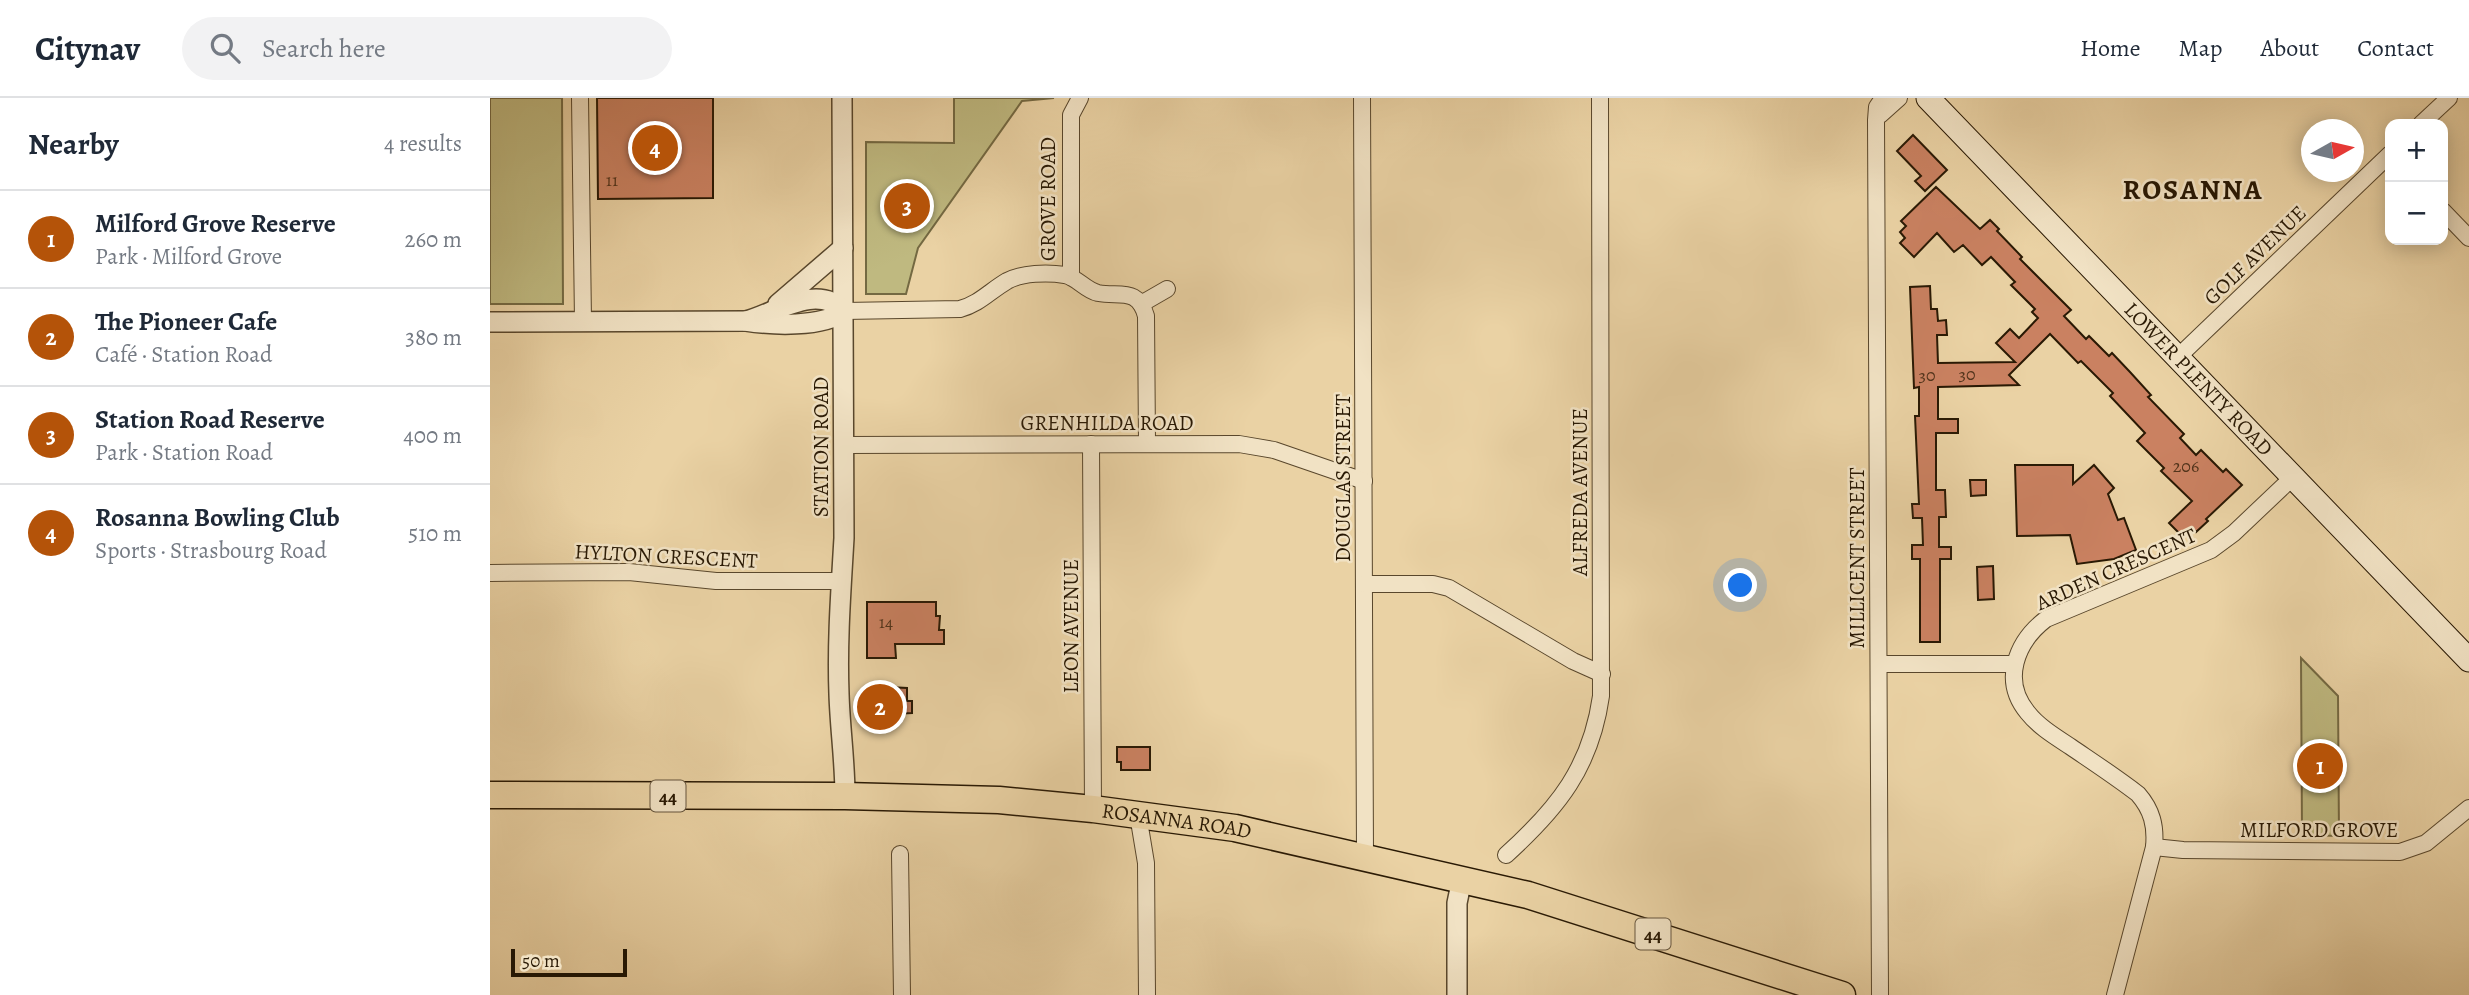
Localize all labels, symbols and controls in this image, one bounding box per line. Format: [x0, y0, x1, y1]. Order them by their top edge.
search box [182, 17, 672, 80]
text: Citynav [35, 26, 140, 71]
icon: search [206, 29, 244, 67]
text: Search here [262, 31, 386, 66]
text: Home [2080, 32, 2141, 64]
text: Map [2179, 32, 2223, 64]
text: About [2261, 32, 2319, 64]
text: Contact [2357, 32, 2434, 64]
north arrow [2301, 119, 2364, 182]
map controls [2385, 119, 2448, 245]
button: + [2385, 119, 2448, 182]
pin: 4 [632, 122, 678, 174]
text: Nearby [28, 124, 119, 164]
text: 4 results [384, 128, 462, 159]
street label: GROVE ROAD [1034, 137, 1062, 261]
house number: 11 [606, 168, 618, 192]
district label: ROSANNA [2122, 171, 2264, 209]
pin: 3 [884, 180, 930, 232]
button: − [2385, 182, 2448, 245]
street label: GOLF AVENUE [2198, 199, 2312, 311]
text: Milford Grove Reserve [95, 206, 336, 241]
text: 1 [47, 224, 55, 255]
text: 260 m [404, 224, 462, 255]
text: Park · Milford Grove [95, 241, 282, 272]
street label: LOWER PLENTY ROAD [2118, 296, 2279, 462]
text: The Pioneer Cafe [95, 304, 277, 339]
text: 2 [45, 322, 57, 353]
text: 380 m [405, 322, 462, 353]
text: Café · Station Road [95, 339, 272, 370]
house number: 30 [1958, 362, 1976, 386]
house number: 30 [1918, 363, 1936, 387]
street label: STATION ROAD [807, 377, 835, 517]
street label: DOUGLAS STREET [1329, 393, 1357, 562]
text: Station Road Reserve [95, 402, 325, 437]
street label: ALFREDA AVENUE [1566, 408, 1594, 577]
street label: GRENHILDA ROAD [1021, 409, 1193, 437]
text: 3 [46, 420, 56, 451]
text: 400 m [403, 420, 462, 451]
text: Park · Station Road [95, 437, 273, 468]
house number: 206 [2173, 454, 2199, 478]
street label: MILLICENT STREET [1843, 467, 1871, 648]
text: Rosanna Bowling Club [95, 500, 340, 535]
text: 4 [46, 518, 56, 549]
text: 510 m [408, 518, 462, 549]
street label: ARDEN CRESCENT [2030, 521, 2201, 617]
text: Sports · Strasbourg Road [95, 535, 327, 566]
street label: HYLTON CRESCENT [574, 537, 759, 575]
street label: LEON AVENUE [1057, 559, 1085, 693]
your location [1723, 568, 1757, 602]
house number: 14 [879, 610, 893, 634]
pin: 2 [857, 681, 903, 733]
pin: 1 [2297, 740, 2343, 792]
road number: 44 [650, 780, 686, 811]
street label: ROSANNA ROAD [1100, 796, 1254, 845]
street label: MILFORD GROVE [2240, 816, 2398, 844]
road number: 44 [1636, 918, 1670, 950]
scale bar [511, 946, 626, 978]
text: 50 m [522, 948, 560, 974]

